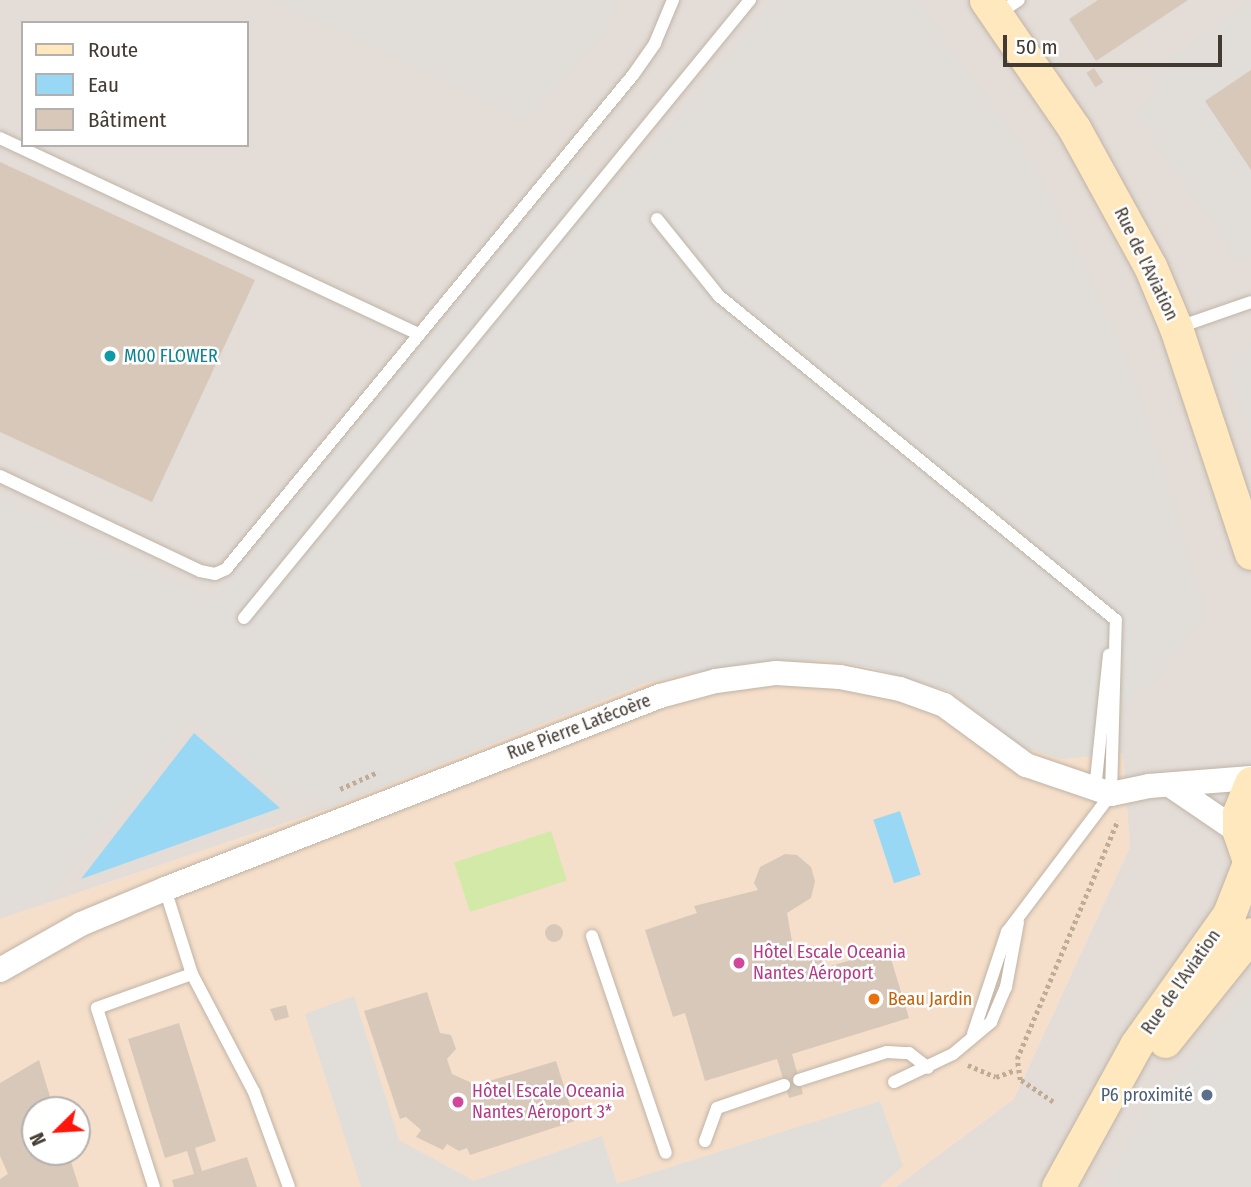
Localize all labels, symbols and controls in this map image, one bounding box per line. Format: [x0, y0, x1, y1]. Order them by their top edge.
legend [21, 21, 248, 147]
scale bar [1006, 21, 1225, 65]
text: 50 m [1016, 34, 1058, 60]
text: Route [88, 37, 138, 63]
text: Eau [88, 72, 119, 98]
text: Bâtiment [88, 107, 166, 133]
street label: Rue de l'Aviation [1109, 204, 1183, 324]
place label: M00 FLOWER [124, 345, 218, 367]
marker: M00 FLOWER [102, 348, 118, 364]
street label: Rue Pierre Latécoère [504, 690, 654, 764]
street label: Rue de l'Aviation [1137, 925, 1225, 1039]
place label: Hôtel Escale Oceania Nantes Aéroport [753, 942, 906, 984]
marker: Hôtel Escale Oceania Nantes Aéroport [731, 955, 747, 971]
place label: Beau Jardin [888, 988, 972, 1010]
marker: Beau Jardin [866, 991, 882, 1007]
place label: Hôtel Escale Oceania Nantes Aéroport 3* [472, 1081, 625, 1124]
place label: P6 proximité [1101, 1084, 1193, 1106]
marker: P6 proximité [1199, 1087, 1215, 1103]
marker: Hôtel Escale Oceania Nantes Aéroport 3* [450, 1094, 466, 1110]
north arrow [21, 1096, 91, 1166]
text: N [25, 1129, 51, 1149]

